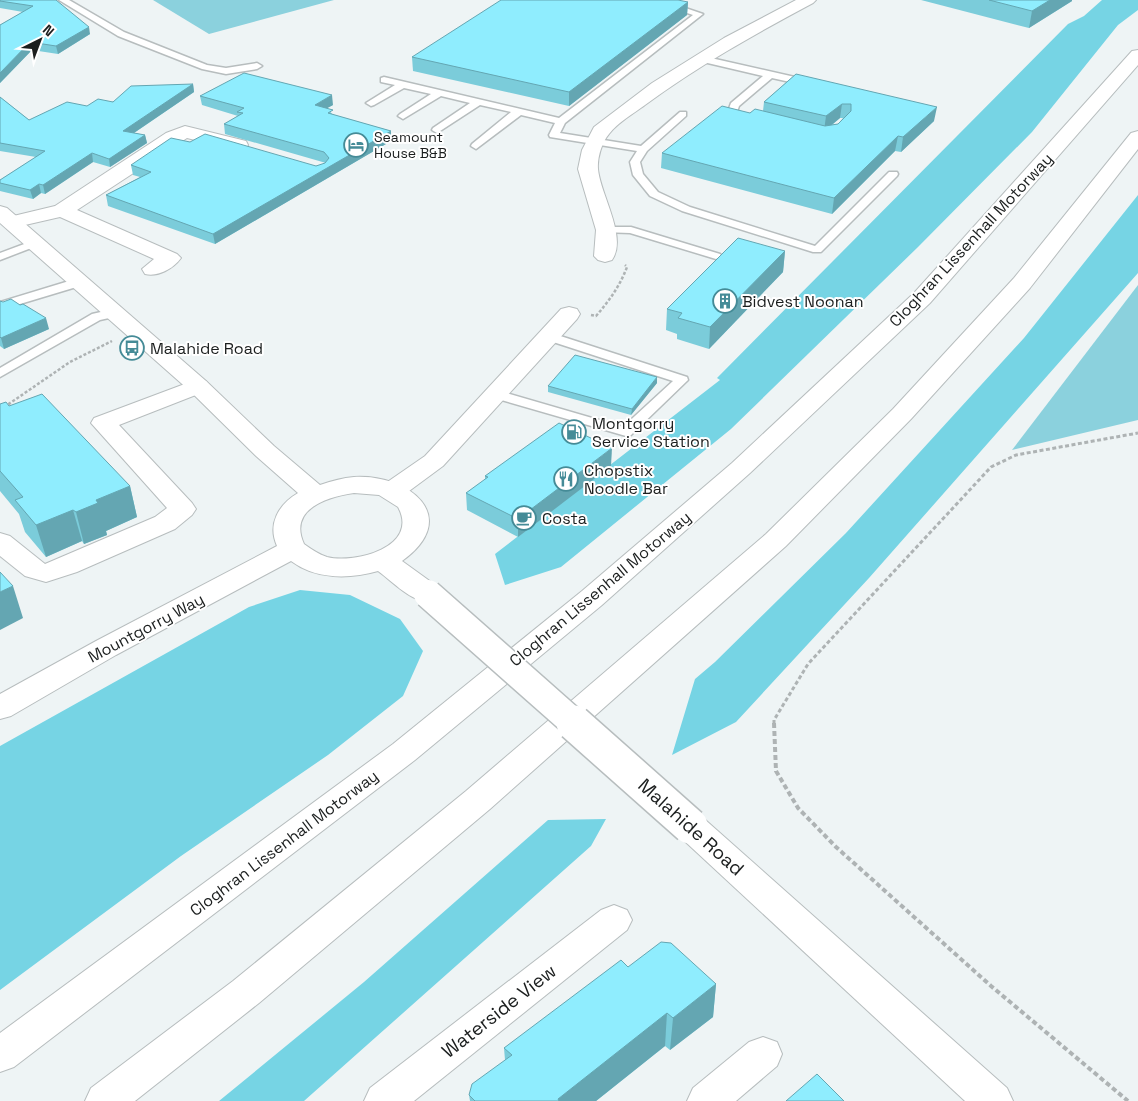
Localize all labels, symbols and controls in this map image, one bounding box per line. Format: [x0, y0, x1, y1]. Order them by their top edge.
north arrow [15, 15, 65, 65]
text: N [39, 21, 58, 40]
place label: Seamount House B&B [374, 128, 447, 162]
hotel icon: Seamount House B&B [343, 132, 369, 158]
street label: Cloghran Lissenhall Motorway [885, 148, 1057, 332]
building icon: Bidvest Noonan [712, 288, 738, 314]
place label: Bidvest Noonan [742, 291, 864, 312]
bus stop icon: Malahide Road [119, 335, 145, 361]
place label: Malahide Road [150, 338, 263, 359]
place label: Montgorry Service Station [592, 413, 710, 452]
fuel station icon: Montgorry Service Station [561, 419, 587, 445]
place label: Chopstix Noodle Bar [584, 460, 668, 499]
restaurant icon: Chopstix Noodle Bar [553, 466, 579, 492]
cafe icon: Costa [511, 505, 537, 531]
street label: Cloghran Lissenhall Motorway [505, 507, 695, 671]
place label: Costa [542, 508, 587, 529]
street label: Mountgorry Way [84, 588, 208, 668]
street label: Cloghran Lissenhall Motorway [186, 765, 382, 921]
street label: Malahide Road [633, 773, 749, 881]
street label: Waterside View [437, 958, 561, 1064]

